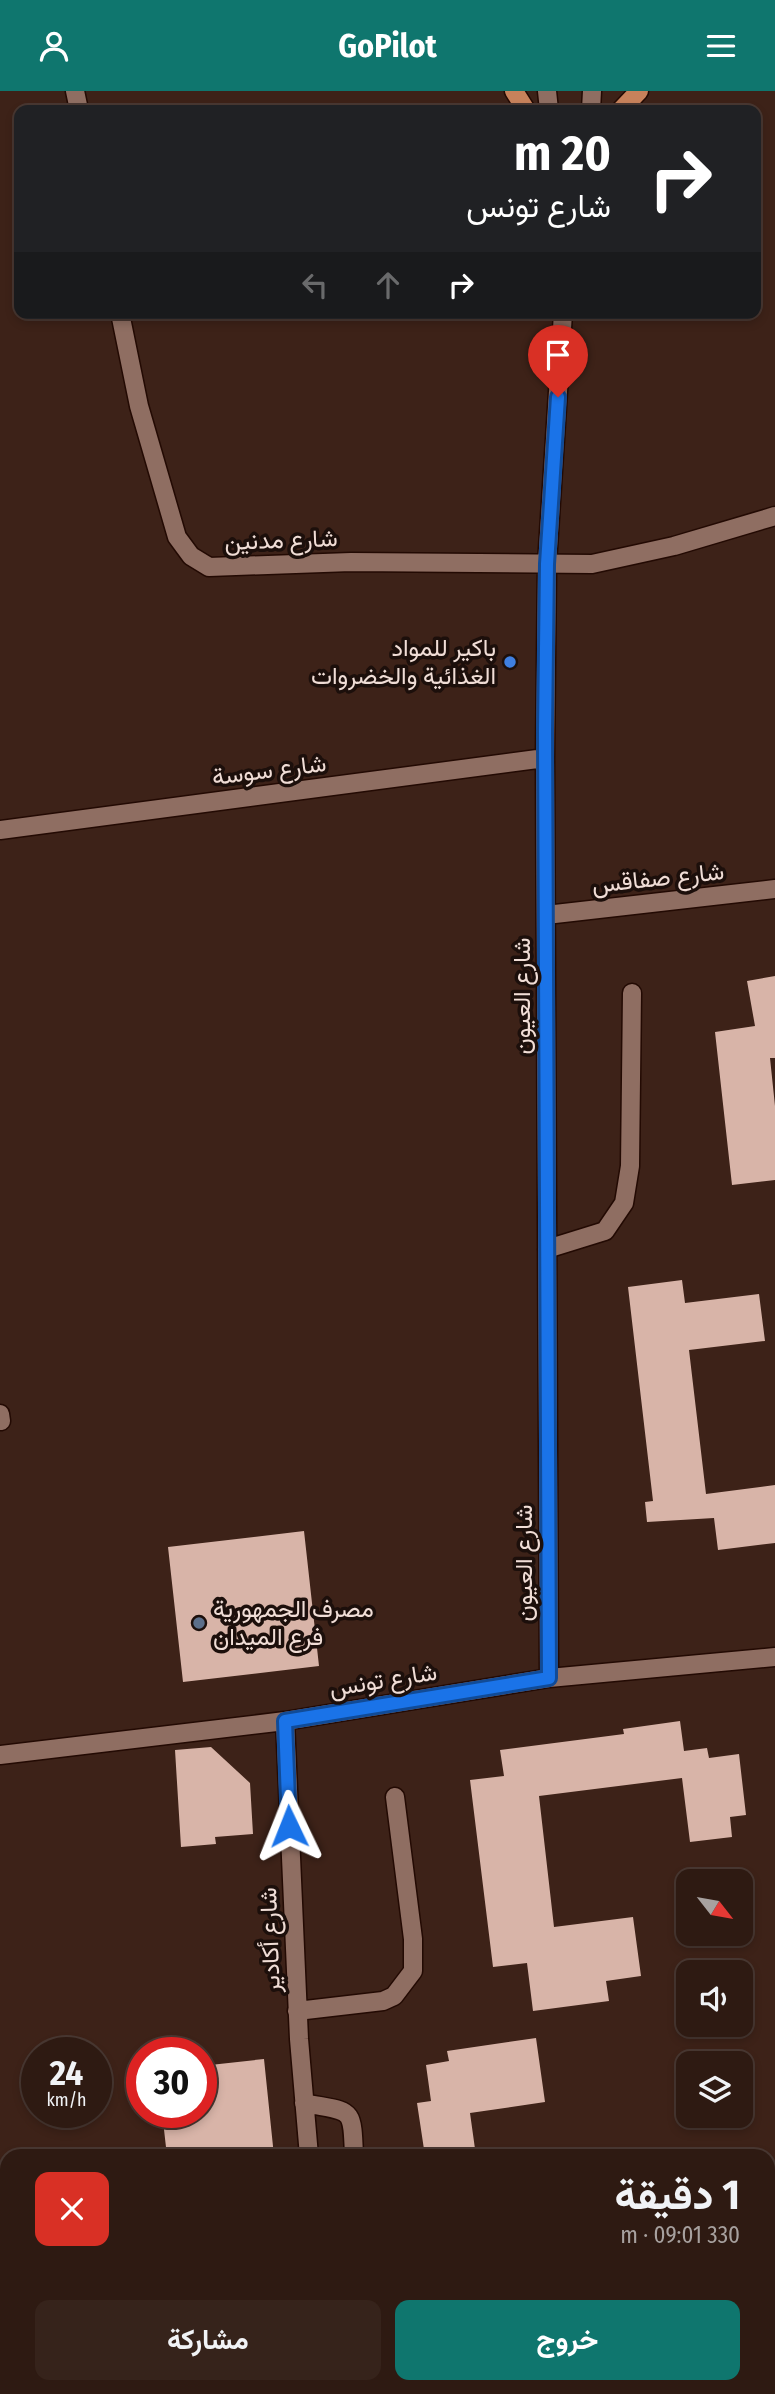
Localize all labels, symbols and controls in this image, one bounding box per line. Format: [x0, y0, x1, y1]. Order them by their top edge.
icon: person [35, 27, 73, 65]
text: GoPilot [338, 27, 437, 65]
icon: menu [702, 27, 740, 65]
text: 20 m [514, 124, 611, 183]
icon: right [635, 133, 726, 224]
text: شارع تونس [466, 187, 611, 225]
icon: left [296, 266, 334, 304]
icon: ahead [369, 266, 407, 304]
icon: right [442, 266, 480, 304]
pin [528, 325, 588, 397]
icon: arrive [539, 336, 577, 374]
street label: شارع مدنين [224, 524, 338, 558]
place label: باكير للمواد الغذائية والخضروات [311, 634, 496, 691]
marker: باكير للمواد الغذائية والخضروات [502, 654, 518, 670]
street label: شارع سوسة [210, 749, 328, 793]
street label: شارع صفاقس [590, 857, 726, 901]
street label: شارع العيون [508, 937, 538, 1055]
street label: شارع العيون [510, 1504, 540, 1622]
place label: مصرف الجمهورية فرع الميدان [213, 1595, 374, 1653]
marker: مصرف الجمهورية فرع الميدان [191, 1615, 207, 1631]
street label: شارع تونس [327, 1658, 439, 1704]
position arrow [252, 1789, 326, 1863]
north arrow [676, 1869, 752, 1946]
map controls [676, 1869, 753, 2128]
street label: شارع أكادير [254, 1887, 288, 1994]
button: sound [676, 1960, 753, 2037]
speed limit sign: 30 [126, 2037, 217, 2128]
button: layers [676, 2051, 753, 2128]
text: 24 [50, 2052, 83, 2094]
text: km/h [46, 2089, 87, 2111]
text: 1 دقيقة [614, 2170, 740, 2220]
button: close [35, 2172, 109, 2246]
text: 330 m · 09:01 [620, 2221, 740, 2249]
button: مشاركة [35, 2300, 381, 2380]
button: خروج [395, 2300, 740, 2380]

